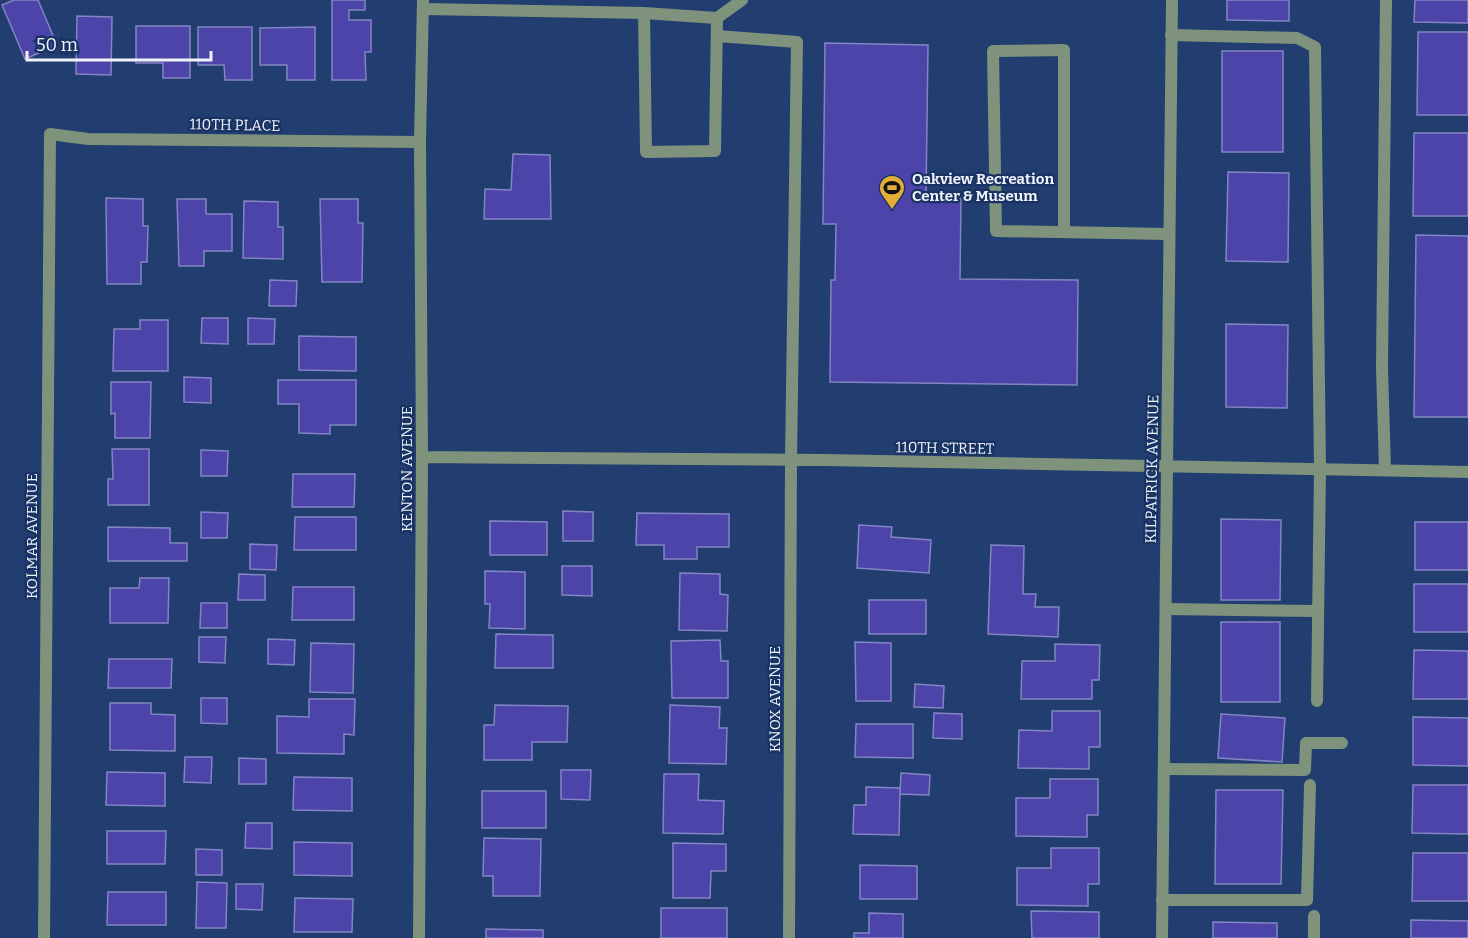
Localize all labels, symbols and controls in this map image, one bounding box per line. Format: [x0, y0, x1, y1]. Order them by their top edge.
scale bar [27, 24, 212, 62]
text: 50 m [36, 34, 78, 56]
street label: 110TH PLACE [189, 115, 281, 135]
place label: Oakview Recreation Center & Museum [912, 170, 1054, 205]
sports icon: Oakview Recreation Center & Museum [877, 173, 907, 211]
street label: KILPATRICK AVENUE [1142, 394, 1162, 544]
street label: KENTON AVENUE [398, 406, 416, 532]
street label: 110TH STREET [895, 438, 995, 458]
street label: KOLMAR AVENUE [23, 473, 41, 599]
street label: KNOX AVENUE [766, 646, 784, 752]

